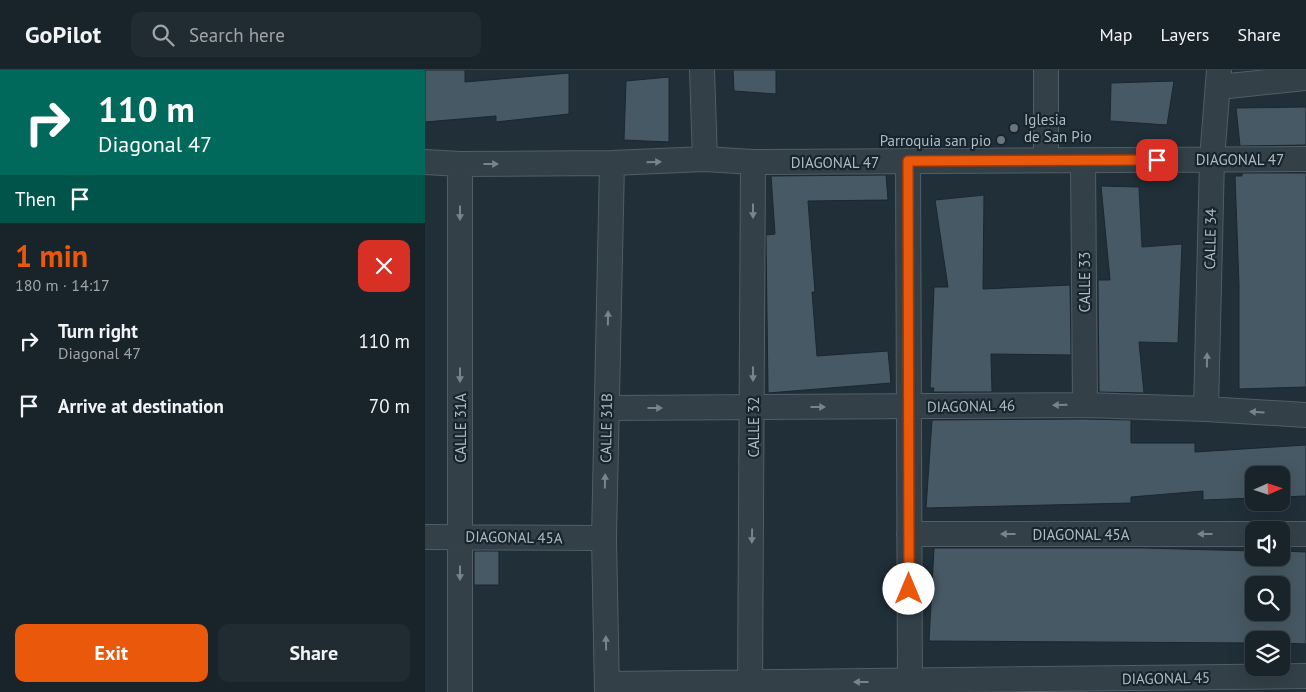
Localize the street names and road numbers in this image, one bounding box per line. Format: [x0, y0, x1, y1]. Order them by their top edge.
street label: DIAGONAL 47 [1196, 150, 1284, 169]
street label: DIAGONAL 47 [791, 153, 879, 172]
street label: CALLE 34 [1200, 208, 1220, 270]
street label: CALLE 33 [1075, 252, 1094, 312]
street label: CALLE 31A [451, 393, 470, 463]
street label: CALLE 31B [596, 393, 616, 463]
street label: DIAGONAL 46 [927, 396, 1015, 416]
street label: CALLE 32 [744, 397, 763, 457]
street label: DIAGONAL 45A [1032, 525, 1130, 544]
street label: DIAGONAL 45A [465, 527, 563, 547]
street label: DIAGONAL 45 [1122, 668, 1210, 688]

